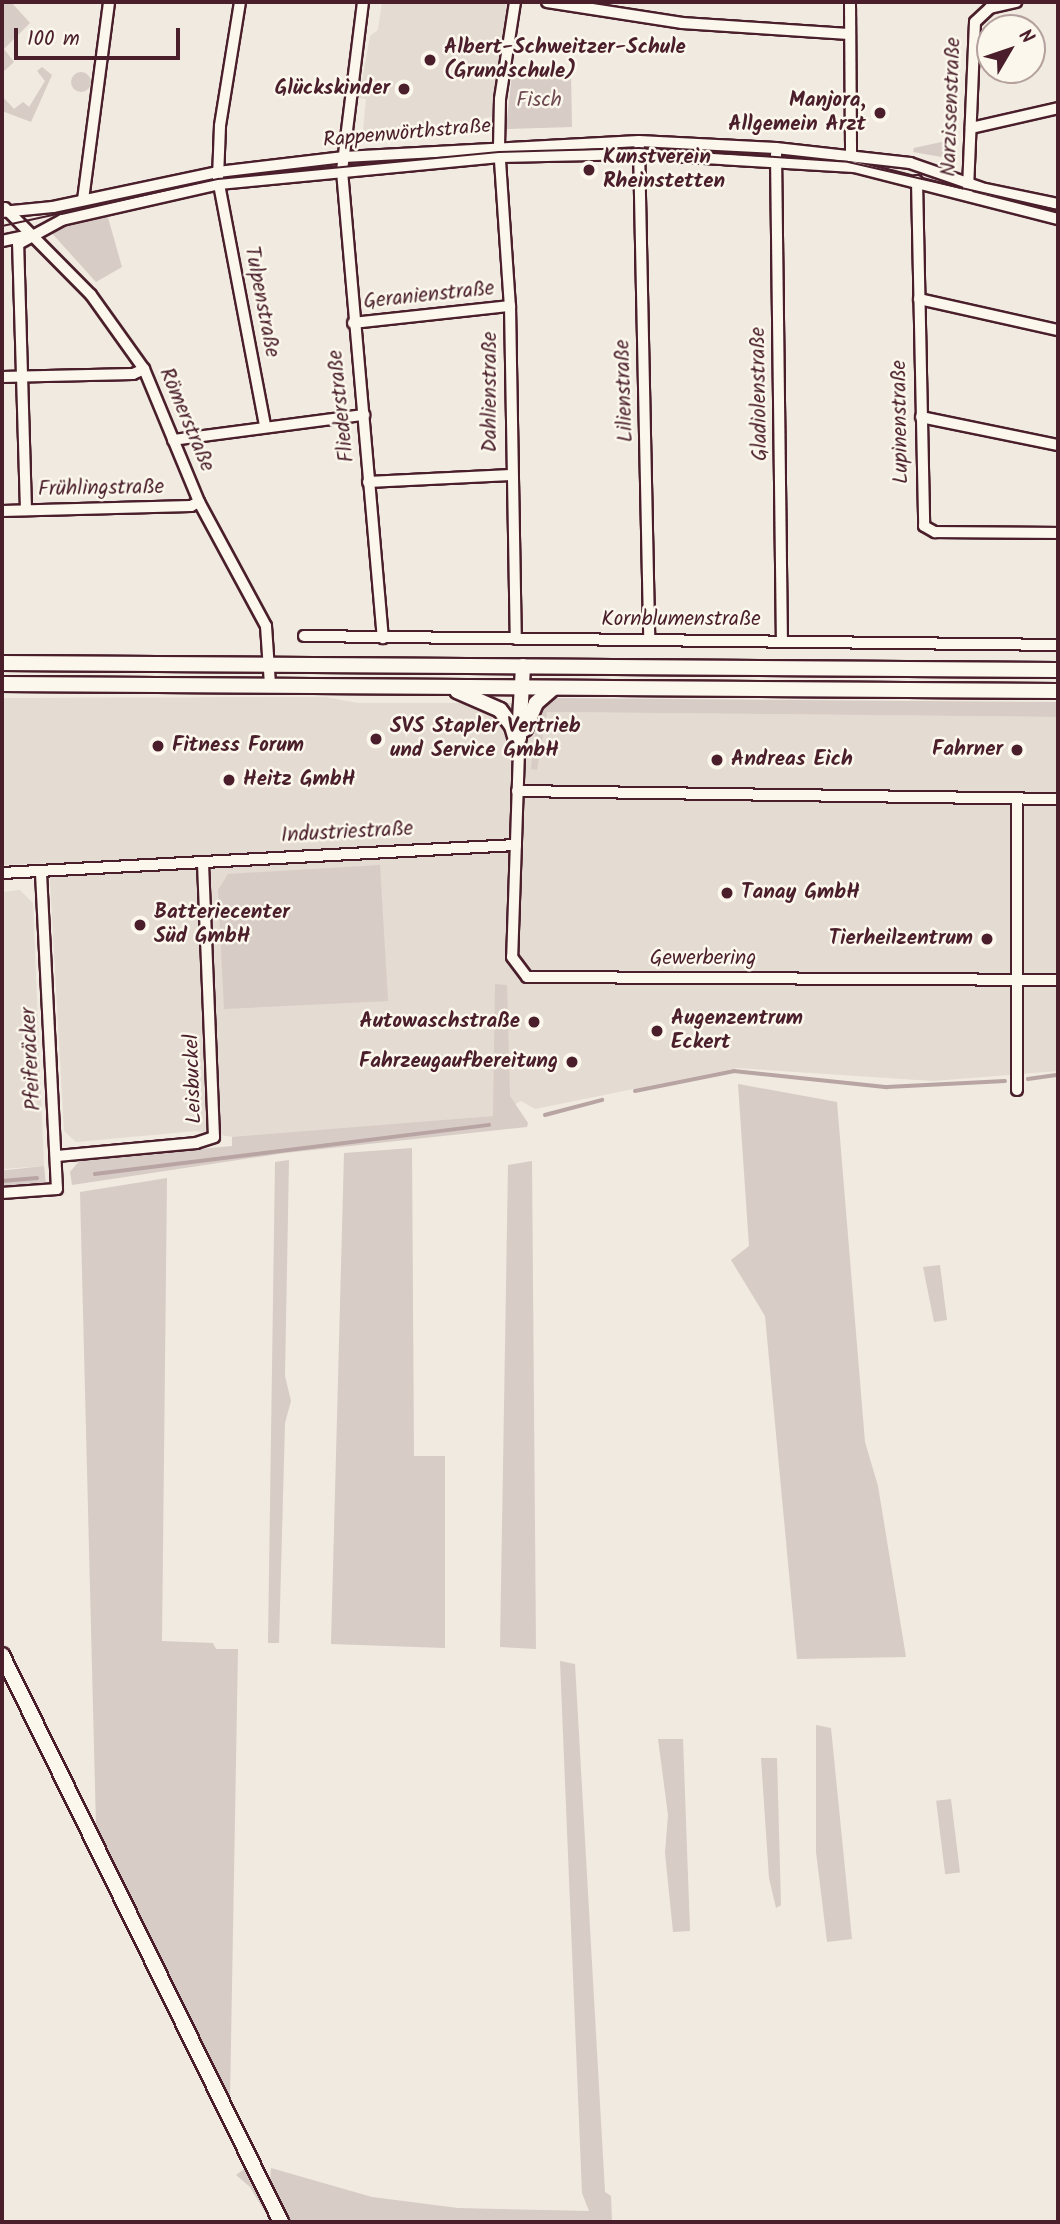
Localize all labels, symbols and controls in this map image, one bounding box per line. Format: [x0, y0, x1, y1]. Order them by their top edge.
scale bar [18, 14, 184, 58]
north arrow [976, 14, 1046, 84]
text: 100 m [27, 23, 80, 56]
text: N [1010, 23, 1041, 51]
place label: Albert-Schweitzer-Schule (Grundschule) [444, 35, 686, 85]
street label: Narzissenstraße [937, 37, 967, 177]
marker: Albert-Schweitzer-Schule (Grundschule) [422, 52, 438, 68]
place label: Glückskinder [275, 76, 390, 102]
marker: Glückskinder [396, 81, 412, 97]
park label: Fisch [516, 88, 562, 114]
place label: Manjora, Allgemein Arzt [728, 88, 866, 138]
marker: Manjora, Allgemein Arzt [872, 105, 888, 121]
street label: Rappenwörthstraße [322, 114, 492, 154]
place label: Kunstverein Rheinstetten [603, 145, 725, 195]
marker: Kunstverein Rheinstetten [581, 162, 597, 178]
street label: Tulpenstraße [238, 244, 284, 360]
street label: Geranienstraße [362, 277, 496, 315]
street label: Gladiolenstraße [746, 327, 774, 461]
street label: Dahlienstraße [478, 331, 504, 453]
street label: Lilienstraße [611, 339, 639, 443]
street label: Fliederstraße [324, 348, 360, 464]
street label: Lupinenstraße [887, 360, 915, 484]
street label: Römerstraße [153, 364, 219, 476]
street label: Frühlingstraße [38, 475, 164, 503]
street label: Kornblumenstraße [601, 607, 761, 633]
place label: SVS Stapler Vertrieb und Service GmbH [390, 714, 581, 764]
marker: SVS Stapler Vertrieb und Service GmbH [368, 731, 384, 747]
place label: Fitness Forum [172, 733, 304, 759]
place label: Fahrner [932, 737, 1003, 763]
marker: Fitness Forum [150, 738, 166, 754]
marker: Fahrner [1009, 742, 1025, 758]
place label: Andreas Eich [731, 747, 853, 773]
marker: Andreas Eich [709, 752, 725, 768]
place label: Heitz GmbH [243, 767, 355, 793]
marker: Heitz GmbH [221, 772, 237, 788]
street label: Industriestraße [280, 817, 414, 849]
place label: Tanay GmbH [741, 880, 860, 906]
marker: Tanay GmbH [719, 885, 735, 901]
place label: Batteriecenter Süd GmbH [154, 900, 290, 950]
marker: Batteriecenter Süd GmbH [132, 917, 148, 933]
place label: Tierheilzentrum [829, 926, 973, 952]
marker: Tierheilzentrum [979, 931, 995, 947]
street label: Gewerbering [650, 946, 756, 972]
place label: Augenzentrum Eckert [671, 1006, 803, 1056]
street label: Pfeiferäcker [17, 1007, 47, 1111]
place label: Autowaschstraße [360, 1009, 520, 1035]
marker: Autowaschstraße [526, 1014, 542, 1030]
marker: Augenzentrum Eckert [649, 1023, 665, 1039]
street label: Leisbuckel [180, 1034, 208, 1124]
place label: Fahrzeugaufbereitung [359, 1049, 558, 1075]
marker: Fahrzeugaufbereitung [564, 1054, 580, 1070]

